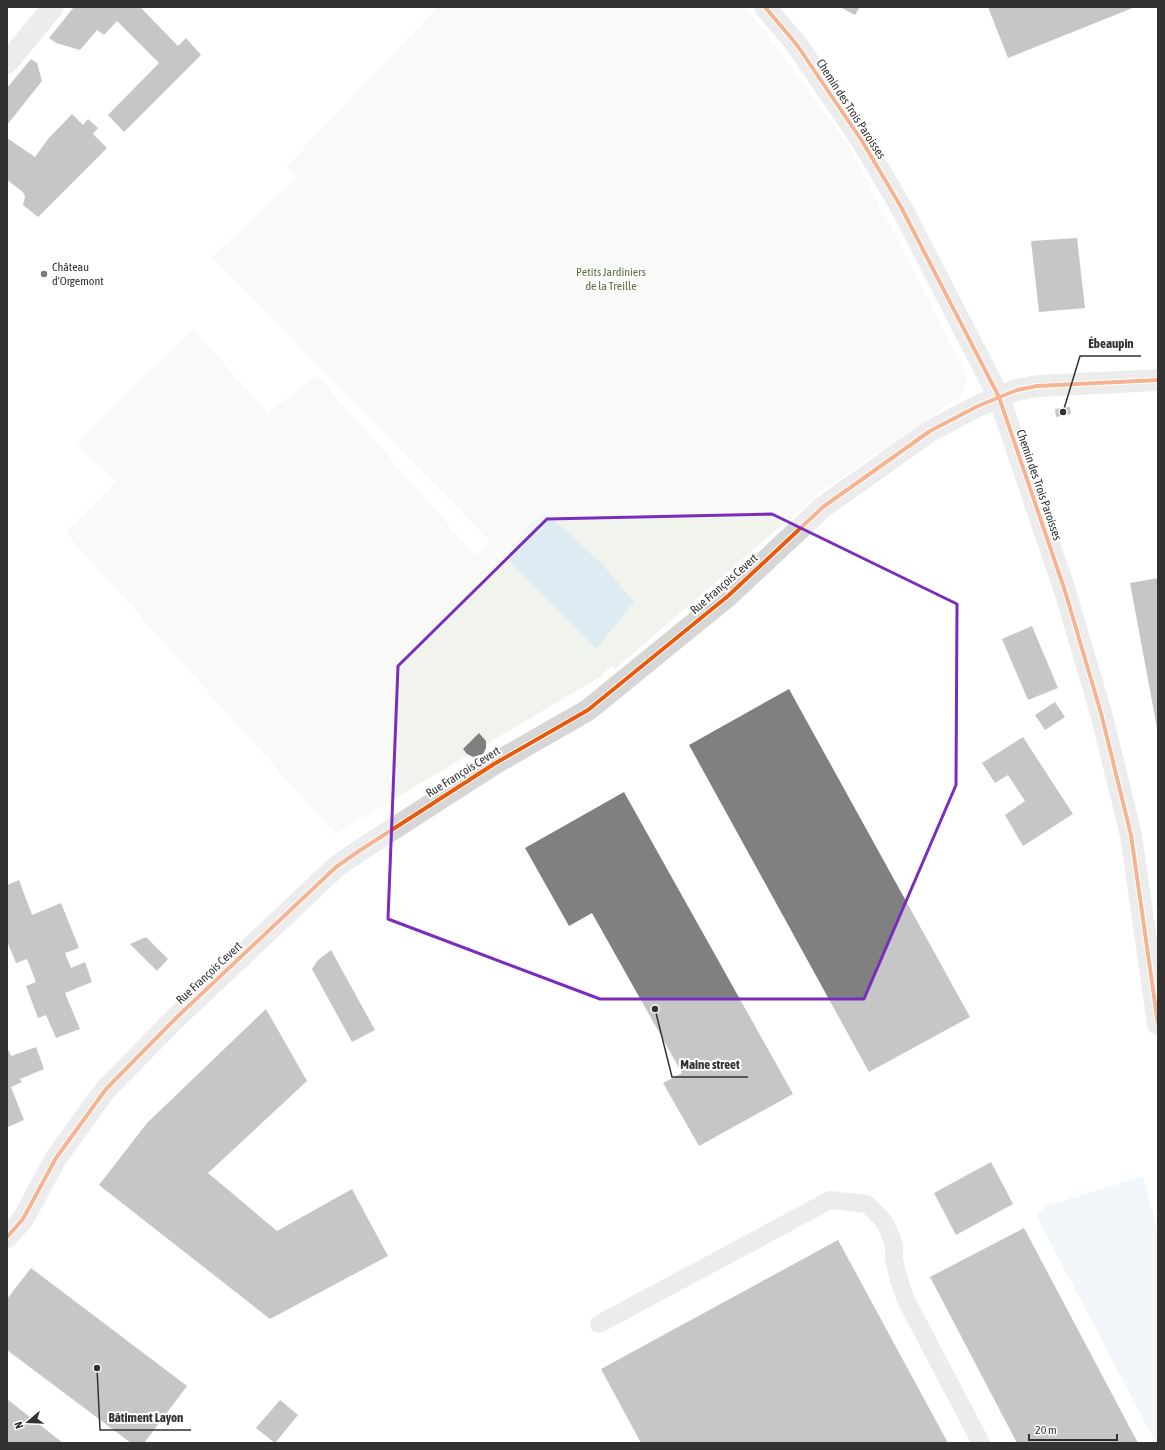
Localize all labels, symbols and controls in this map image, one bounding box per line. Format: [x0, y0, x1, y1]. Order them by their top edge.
street label: Chemin des Trois Paroisses [813, 56, 889, 162]
place label: Château d'Orgemont [52, 260, 104, 288]
park label: Petits Jardiniers de la Treille [576, 265, 646, 293]
marker: Château d'Orgemont [39, 269, 49, 279]
callout: Ébeaupin [1080, 331, 1141, 356]
text: Ébeaupin [1088, 336, 1134, 351]
street label: Chemin des Trois Paroisses [1013, 428, 1065, 542]
street label: Rue François Cevert [687, 551, 761, 617]
street label: Rue François Cevert [423, 743, 503, 800]
street label: Rue François Cevert [173, 939, 245, 1007]
callout: Maine street [672, 1052, 748, 1077]
text: Maine street [680, 1057, 740, 1072]
north arrow [8, 1402, 48, 1442]
callout: Bâtiment Layon [100, 1405, 191, 1430]
text: Bâtiment Layon [109, 1410, 183, 1425]
scale bar [1029, 1416, 1117, 1442]
text: N [12, 1420, 25, 1430]
text: 20 m [1035, 1423, 1057, 1437]

